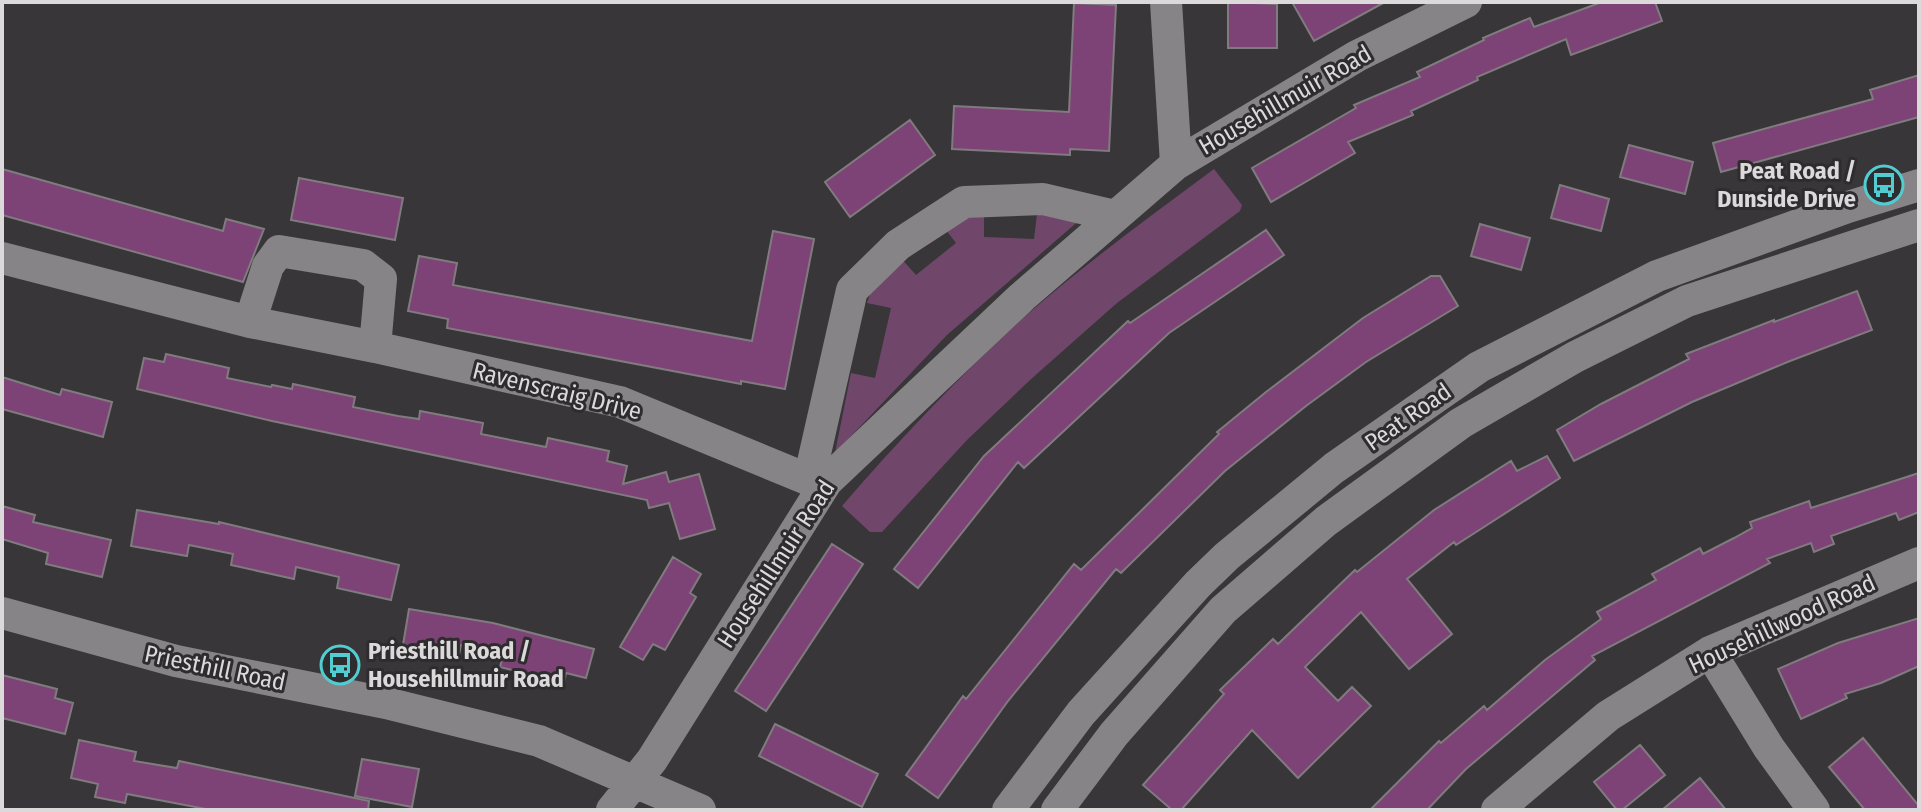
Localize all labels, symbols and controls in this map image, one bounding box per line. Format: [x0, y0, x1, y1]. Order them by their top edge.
street label: Househillmuir Road [1194, 39, 1376, 161]
place label: Peat Road / Dunside Drive [1717, 157, 1856, 213]
bus stop icon: Peat Road / Dunside Drive [1863, 164, 1905, 206]
street label: Ravenscraig Drive [470, 356, 644, 426]
street label: Peat Road [1360, 377, 1456, 457]
street label: Househillmuir Road [711, 475, 841, 653]
street label: Househillwood Road [1684, 569, 1880, 679]
place label: Priesthill Road / Househillmuir Road [368, 637, 564, 693]
street label: Priesthill Road [142, 639, 288, 697]
bus stop icon: Priesthill Road / Househillmuir Road [319, 644, 361, 686]

